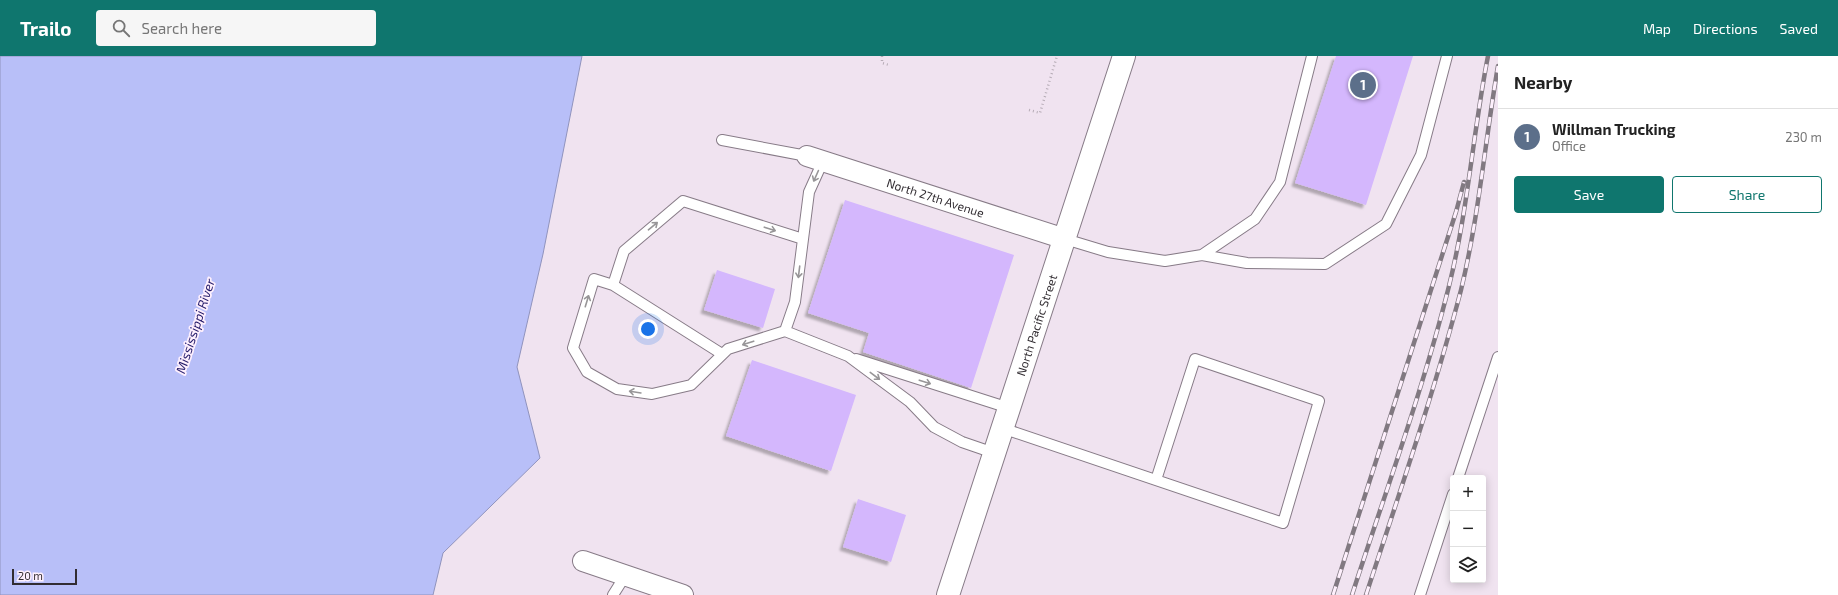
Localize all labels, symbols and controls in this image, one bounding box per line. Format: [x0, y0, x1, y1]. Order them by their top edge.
search box [96, 10, 376, 46]
text: Trailo [20, 17, 72, 40]
icon: search [110, 17, 132, 39]
text: Search here [142, 19, 222, 37]
text: Map [1643, 20, 1671, 37]
text: Directions [1693, 20, 1758, 37]
text: Saved [1780, 20, 1818, 37]
pin: 1 [1350, 70, 1376, 100]
text: Nearby [1514, 72, 1572, 92]
text: Willman Trucking [1552, 120, 1675, 138]
text: 1 [1524, 129, 1530, 145]
text: 230 m [1785, 129, 1822, 145]
text: Office [1552, 138, 1586, 154]
one-way arrow [812, 170, 819, 182]
street label: North 27th Avenue [885, 175, 986, 220]
button: Save [1514, 176, 1664, 213]
button: Share [1672, 176, 1822, 213]
one-way arrow [648, 221, 659, 230]
one-way arrow [764, 225, 776, 233]
one-way arrow [795, 265, 803, 278]
street label: North Pacific Street [1013, 272, 1059, 378]
water label: Mississippi River [172, 276, 218, 375]
one-way arrow [584, 294, 591, 307]
your location [638, 319, 658, 339]
one-way arrow [742, 340, 755, 347]
one-way arrow [869, 372, 880, 380]
one-way arrow [919, 378, 931, 386]
one-way arrow [629, 387, 642, 395]
map controls [1450, 475, 1486, 583]
button: + [1450, 475, 1486, 511]
button: − [1450, 511, 1486, 547]
button: layers [1450, 547, 1486, 583]
scale bar [12, 567, 77, 586]
text: 20 m [18, 569, 43, 582]

